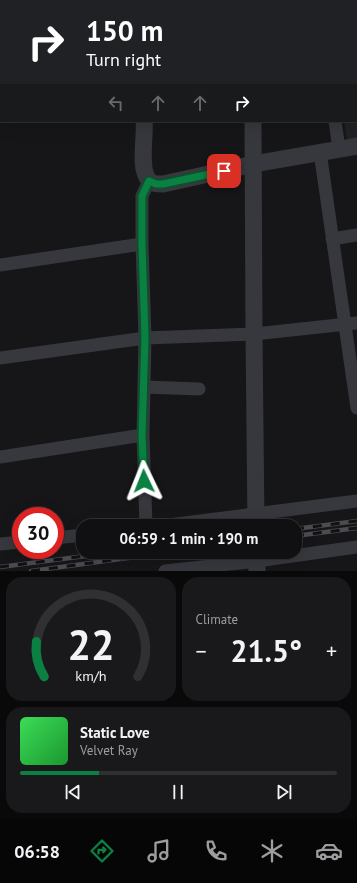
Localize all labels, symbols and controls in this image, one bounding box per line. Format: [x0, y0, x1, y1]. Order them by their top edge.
text: 150 m [86, 12, 163, 49]
icon: right [20, 16, 72, 68]
text: Turn right [86, 48, 161, 71]
icon: left [105, 92, 127, 114]
icon: ahead [147, 92, 169, 114]
icon: ahead [189, 92, 211, 114]
icon: right [231, 92, 253, 114]
pin [207, 154, 241, 188]
icon: arrive [213, 160, 235, 182]
position arrow [123, 460, 165, 502]
speed limit sign: 30 [12, 507, 64, 559]
text: 06:59 · 1 min · 190 m [120, 529, 258, 548]
text: Climate [196, 611, 238, 628]
text: 22 [67, 618, 114, 671]
text: 21.5° [230, 631, 302, 670]
text: − [196, 637, 207, 665]
text: + [326, 637, 337, 665]
text: km/h [75, 666, 106, 685]
text: Static Love [80, 723, 150, 742]
text: Velvet Ray [80, 742, 138, 759]
icon: previous [62, 781, 84, 803]
icon: pause [167, 781, 189, 803]
icon: next [273, 781, 295, 803]
icon: directions [88, 837, 116, 865]
icon: music [145, 837, 173, 865]
icon: phone [202, 837, 230, 865]
icon: climate [258, 837, 286, 865]
icon: car [315, 837, 343, 865]
text: 06:58 [14, 840, 60, 863]

